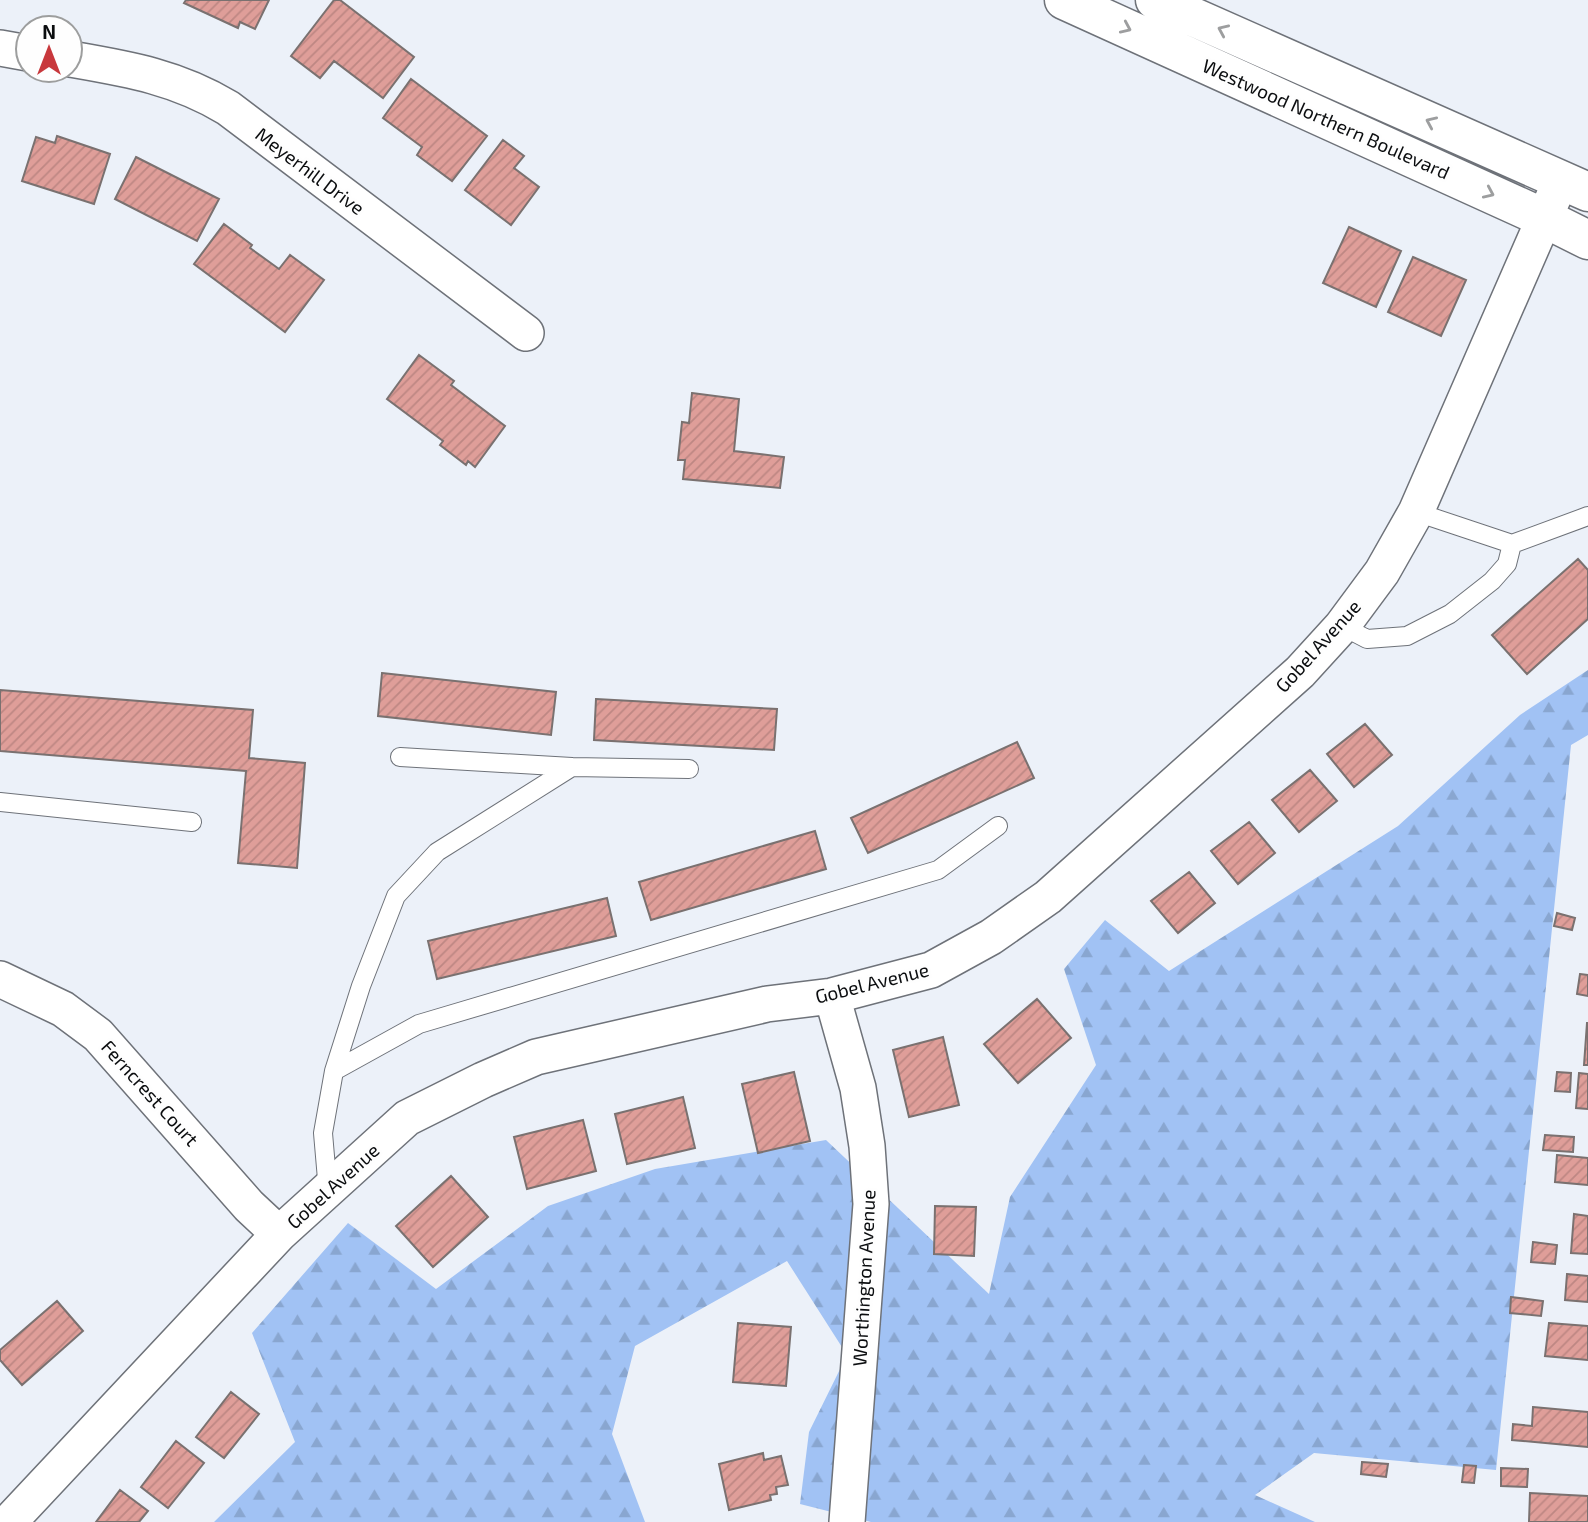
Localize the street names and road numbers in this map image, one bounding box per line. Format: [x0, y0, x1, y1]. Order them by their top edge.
street label: Westwood Northern Boulevard [1199, 53, 1453, 184]
street label: Meyerhill Drive [251, 122, 369, 219]
street label: Gobel Avenue [1270, 595, 1365, 697]
street label: Gobel Avenue [813, 957, 931, 1008]
street label: Ferncrest Court [97, 1035, 204, 1150]
street label: Gobel Avenue [282, 1138, 384, 1233]
street label: Worthington Avenue [847, 1189, 880, 1367]

